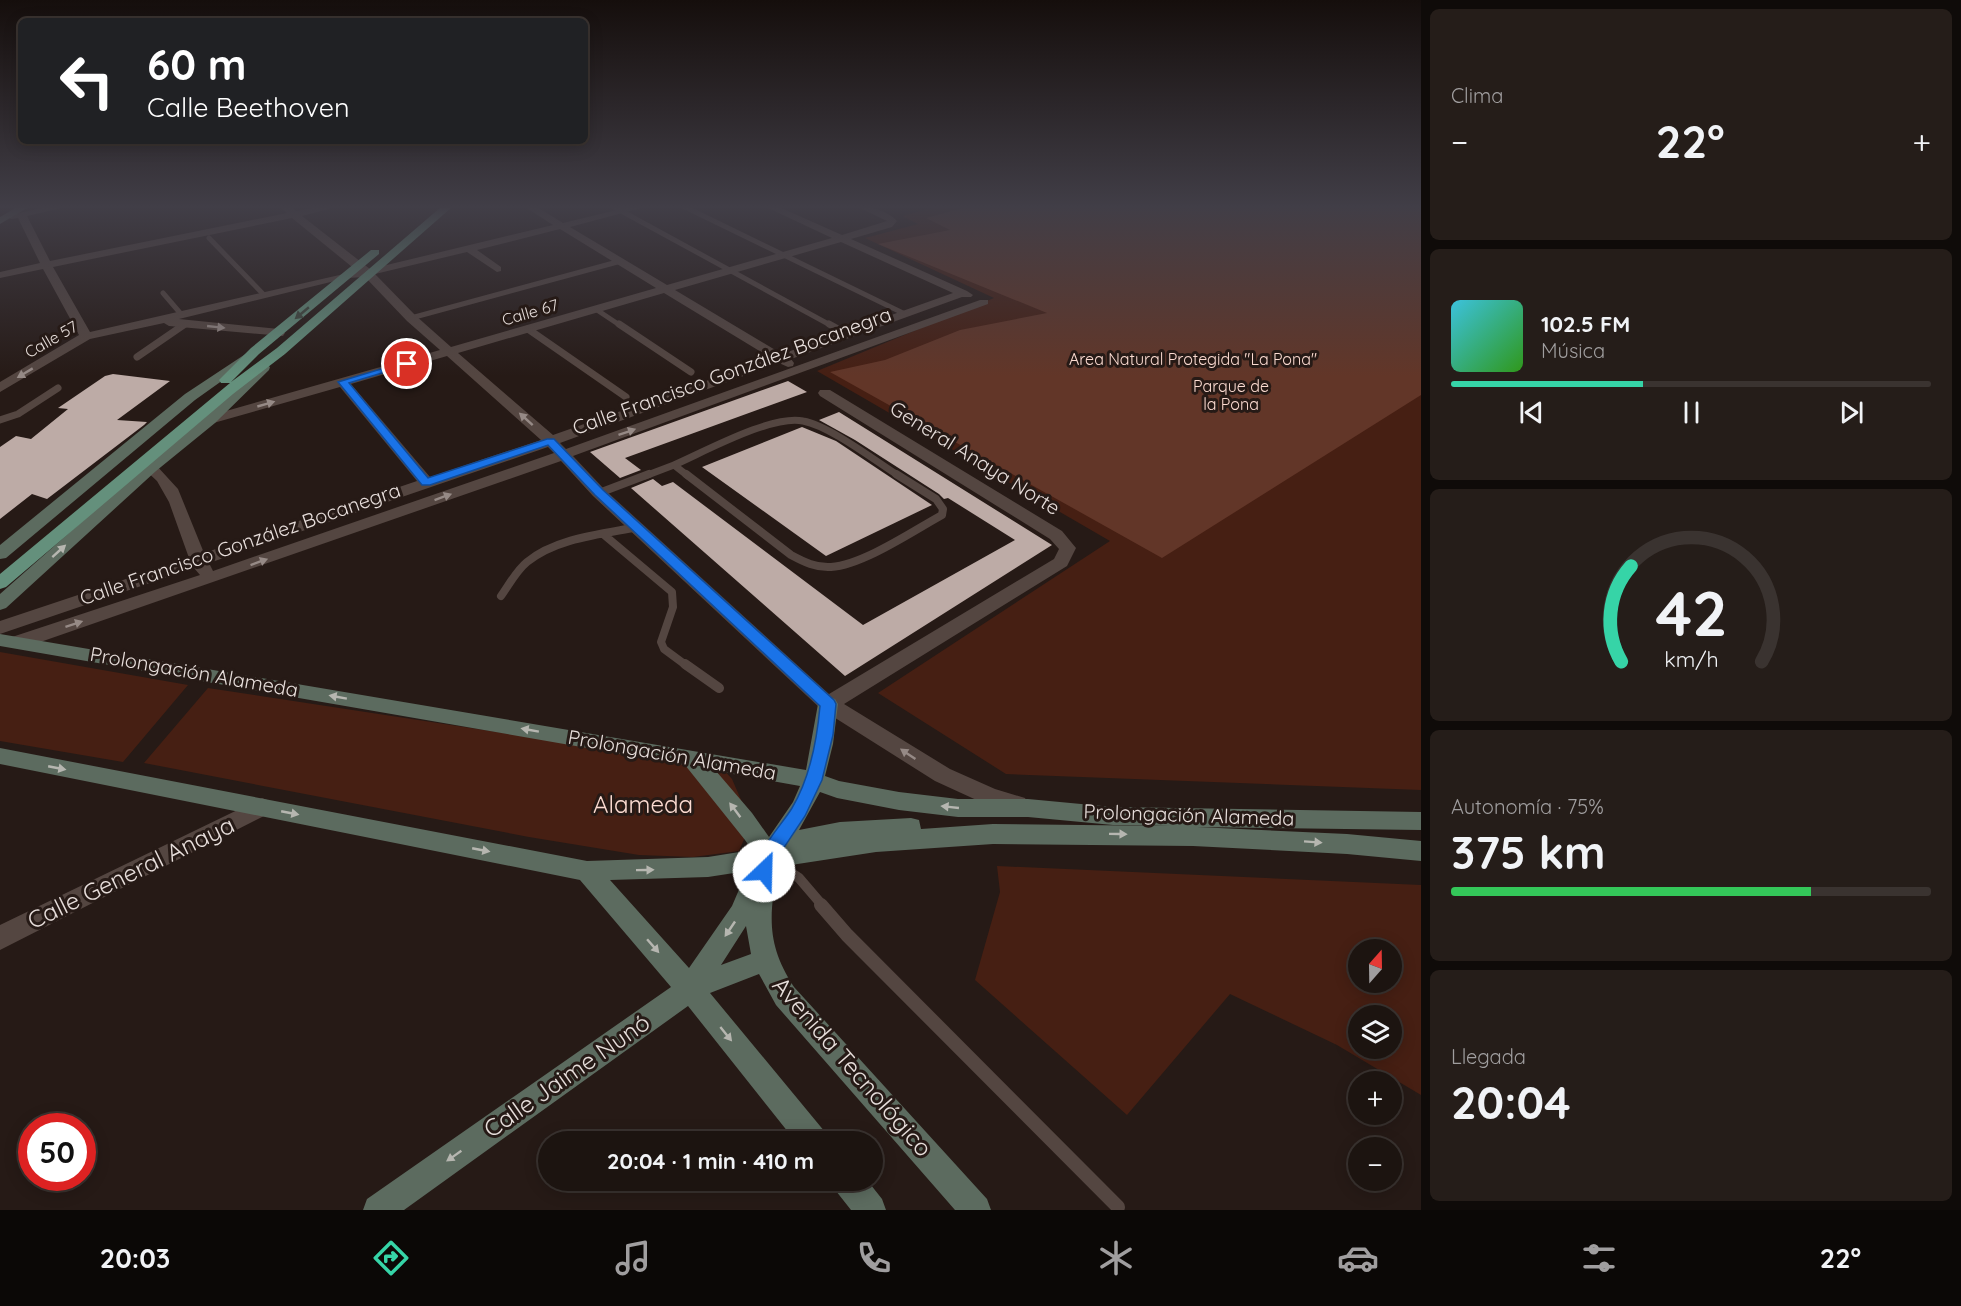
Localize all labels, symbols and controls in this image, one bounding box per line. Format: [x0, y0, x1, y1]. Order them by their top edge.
text: 60 m [147, 38, 247, 91]
icon: left [48, 42, 126, 120]
text: Clima [1451, 83, 1503, 108]
text: Calle Beethoven [147, 90, 350, 124]
text: 22° [1656, 113, 1725, 169]
text: − [1451, 121, 1468, 162]
text: + [1912, 121, 1931, 162]
street label: Calle 67 [500, 294, 560, 330]
street label: Calle Francisco González Bocanegra [569, 301, 895, 440]
one-way arrow [295, 306, 310, 319]
text: 102.5 FM [1541, 310, 1630, 338]
street label: Calle 57 [21, 316, 81, 362]
one-way arrow [207, 322, 226, 332]
pin [381, 338, 432, 389]
text: Música [1541, 338, 1605, 363]
icon: arrive [390, 347, 423, 380]
park label: Area Natural Protegida "La Pona" [1069, 349, 1317, 369]
one-way arrow [17, 367, 33, 378]
park label: Parque de la Pona [1193, 376, 1269, 414]
street label: General Anaya Norte [886, 395, 1065, 520]
icon: previous [1515, 396, 1548, 429]
icon: pause [1675, 396, 1708, 429]
icon: next [1835, 396, 1868, 429]
one-way arrow [257, 399, 275, 408]
one-way arrow [519, 413, 534, 426]
one-way arrow [618, 426, 636, 436]
street label: Calle Francisco González Bocanegra [76, 477, 403, 610]
one-way arrow [434, 491, 452, 501]
one-way arrow [51, 545, 66, 558]
one-way arrow [250, 556, 268, 566]
text: 42 [1655, 574, 1727, 652]
one-way arrow [65, 619, 83, 628]
street label: Prolongación Alameda [88, 641, 300, 702]
text: km/h [1664, 646, 1718, 672]
one-way arrow [328, 692, 347, 701]
street label: Prolongación Alameda [566, 724, 778, 785]
one-way arrow [520, 725, 539, 734]
one-way arrow [900, 749, 916, 760]
one-way arrow [48, 763, 67, 773]
park label: Alameda [593, 789, 693, 819]
text: Autonomía · 75% [1451, 794, 1604, 819]
street label: Prolongación Alameda [1083, 798, 1295, 831]
one-way arrow [940, 802, 959, 812]
one-way arrow [729, 803, 741, 818]
street label: Calle General Anaya [22, 809, 239, 935]
one-way arrow [281, 809, 300, 818]
text: 375 km [1451, 824, 1606, 880]
one-way arrow [1108, 829, 1127, 839]
one-way arrow [1303, 837, 1322, 846]
position arrow [732, 839, 796, 903]
one-way arrow [472, 846, 491, 855]
one-way arrow [636, 865, 655, 875]
one-way arrow [724, 920, 736, 936]
one-way arrow [646, 939, 660, 954]
north arrow [1348, 939, 1402, 993]
map controls [1348, 939, 1402, 1191]
street label: Avenida Tecnológico [766, 970, 939, 1162]
button: layers [1348, 1005, 1402, 1059]
street label: Calle Jaime Nunó [478, 1007, 655, 1144]
one-way arrow [720, 1026, 733, 1042]
text: Llegada [1451, 1044, 1526, 1069]
button: + [1348, 1071, 1402, 1125]
text: 20:04 [1451, 1074, 1571, 1130]
speed limit sign: 50 [18, 1113, 96, 1191]
button: − [1348, 1137, 1402, 1191]
text: 20:04 · 1 min · 410 m [607, 1147, 814, 1175]
one-way arrow [446, 1150, 462, 1162]
icon: directions [370, 1237, 412, 1279]
icon: music [612, 1237, 654, 1279]
icon: phone [853, 1237, 895, 1279]
icon: climate [1095, 1237, 1137, 1279]
icon: car [1337, 1237, 1379, 1279]
icon: filters [1578, 1237, 1620, 1279]
text: 20:03 [100, 1241, 170, 1275]
text: 22° [1820, 1241, 1861, 1275]

